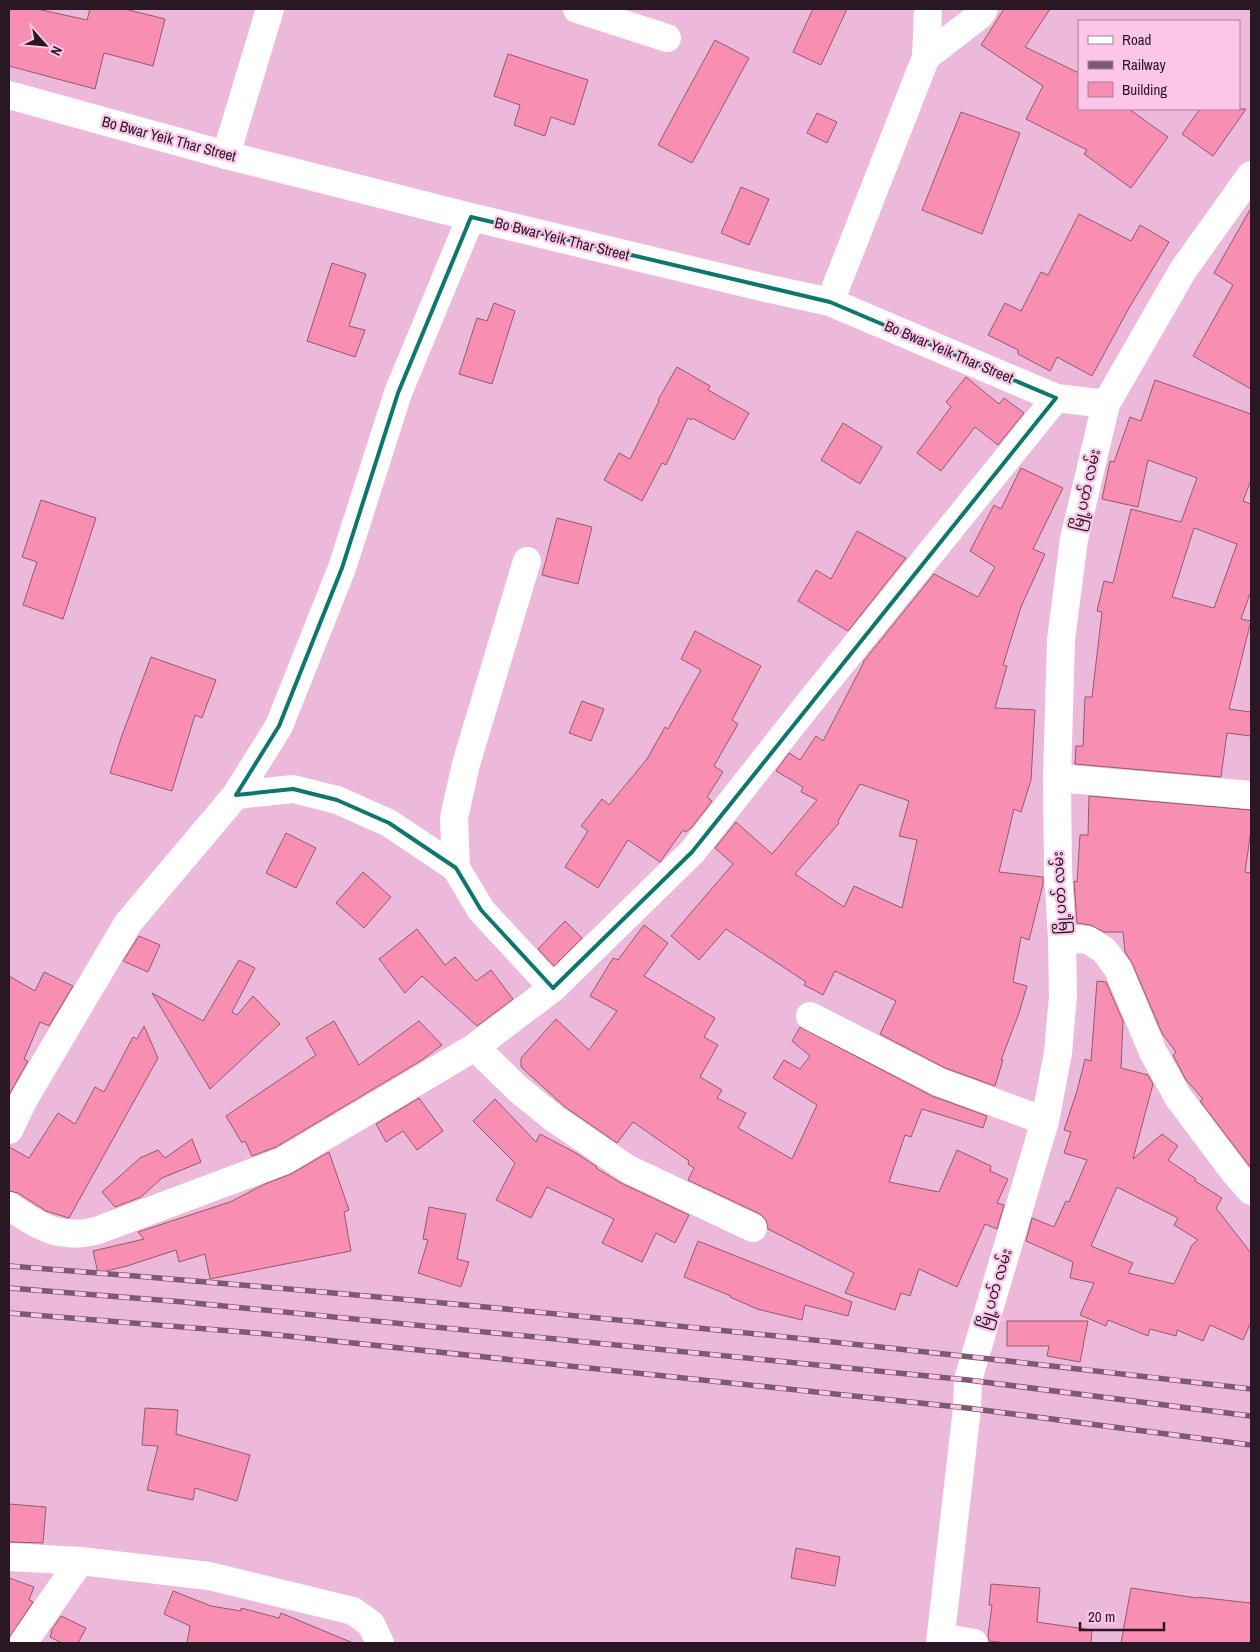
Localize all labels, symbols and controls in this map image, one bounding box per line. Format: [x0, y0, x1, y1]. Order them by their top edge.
north arrow [20, 20, 70, 70]
legend [1078, 20, 1240, 110]
text: Road [1122, 29, 1151, 50]
text: N [47, 43, 66, 59]
text: Railway [1122, 54, 1167, 75]
text: Building [1122, 79, 1167, 100]
street label: Bo Bwar Yeik Thar Street [100, 111, 239, 167]
street label: Bo Bwar Yeik Thar Street [493, 212, 632, 266]
street label: Bo Bwar Yeik Thar Street [882, 315, 1017, 388]
street label: မြို့ပတ် လမ်း [1066, 447, 1107, 533]
street label: မြို့ပတ် လမ်း [1047, 851, 1074, 935]
street label: မြို့ပတ် လမ်း [972, 1246, 1019, 1332]
scale bar [1080, 1600, 1164, 1632]
text: 20 m [1088, 1606, 1115, 1627]

